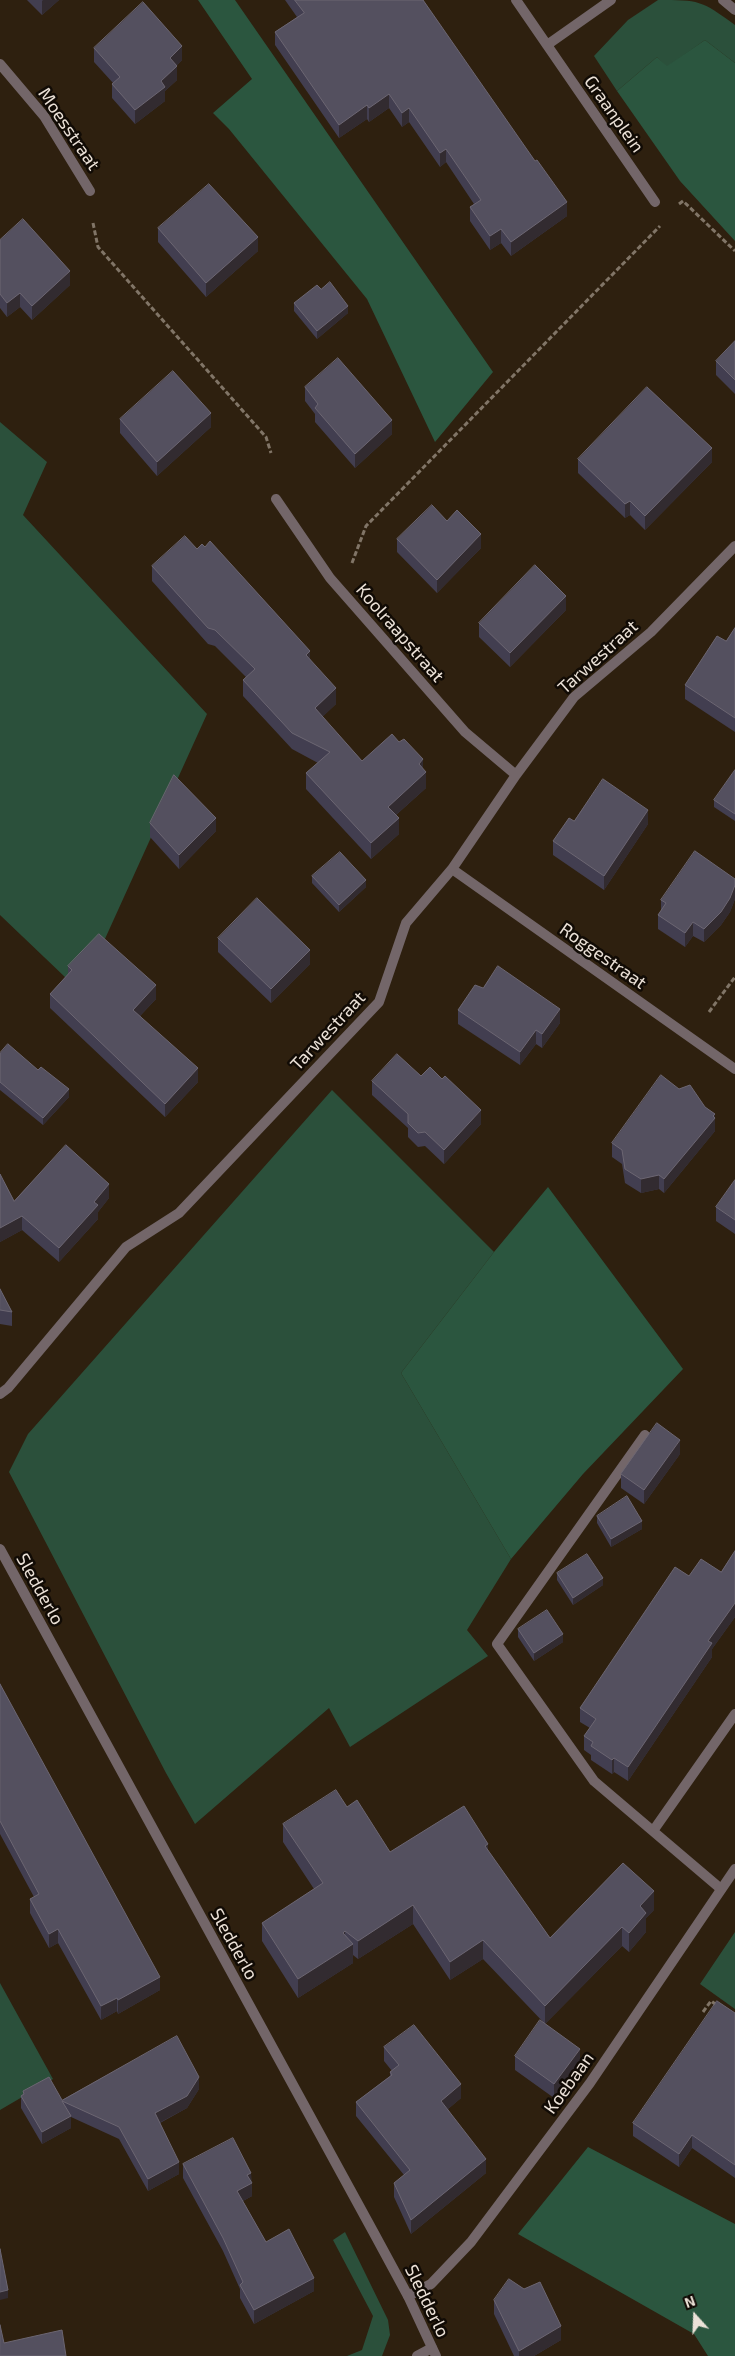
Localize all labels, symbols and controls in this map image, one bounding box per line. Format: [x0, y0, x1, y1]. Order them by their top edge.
street label: Graanplein [580, 71, 648, 157]
street label: Moesstraat [34, 84, 104, 174]
street label: Koolraapstraat [351, 579, 449, 687]
street label: Tarwestraat [554, 615, 642, 699]
street label: Roggestraat [556, 918, 650, 994]
street label: Tarwestraat [286, 987, 370, 1075]
street label: Sledderlo [12, 1550, 68, 1628]
street label: Sledderlo [206, 1905, 262, 1983]
street label: Koebaan [539, 2048, 599, 2118]
street label: Sledderlo [400, 2261, 454, 2341]
north arrow [670, 2291, 720, 2341]
text: N [682, 2292, 697, 2311]

